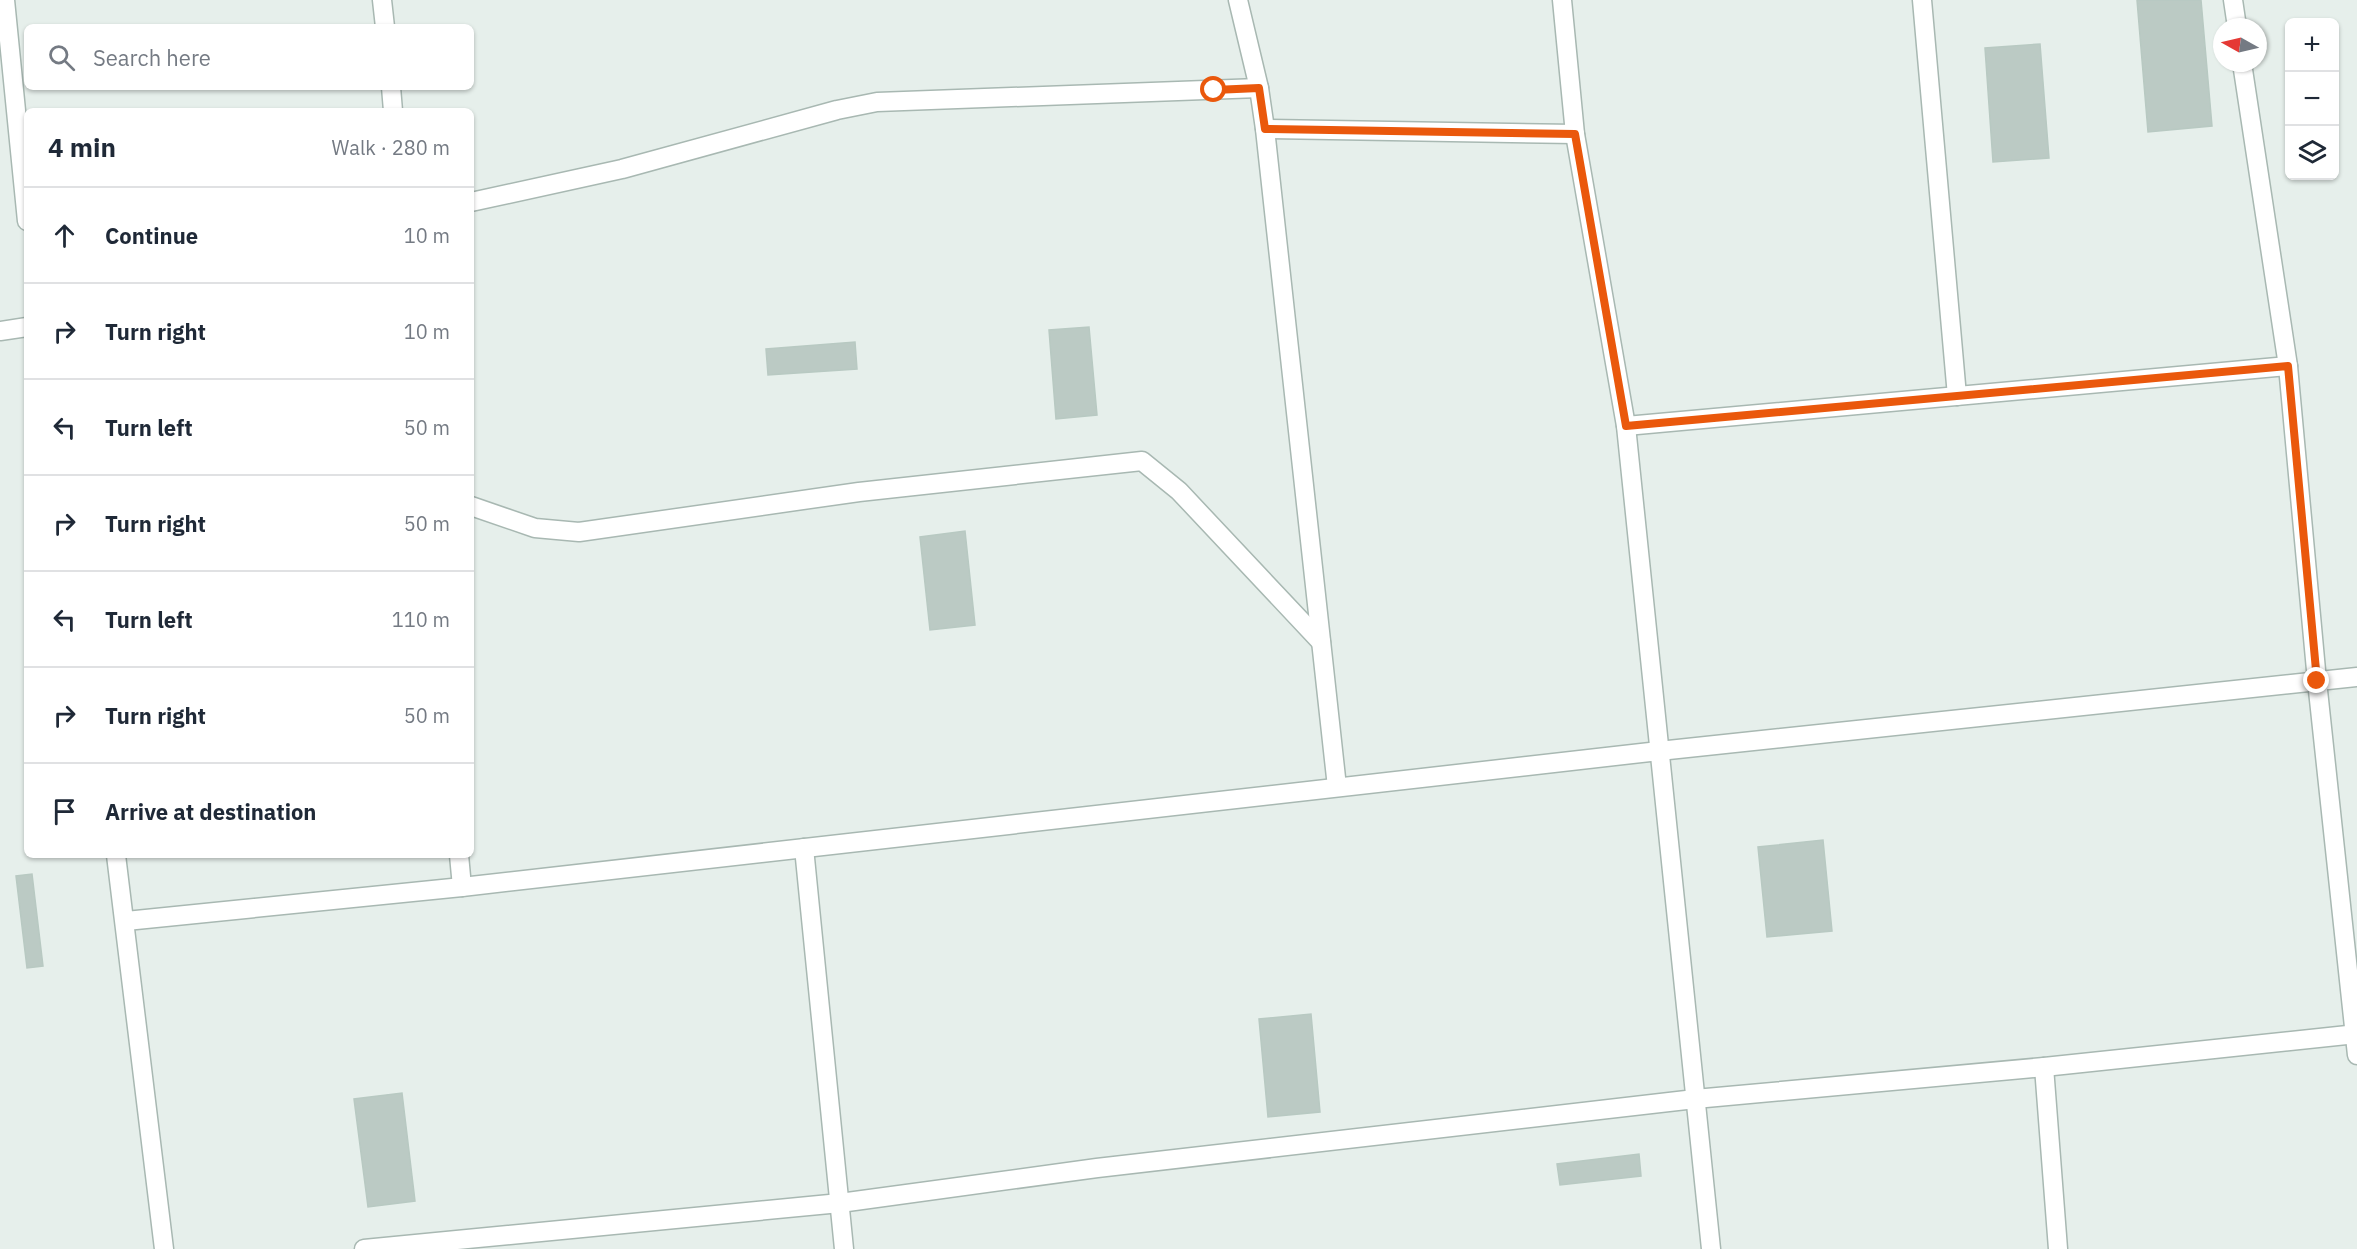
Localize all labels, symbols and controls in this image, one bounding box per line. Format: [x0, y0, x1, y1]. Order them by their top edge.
north arrow [2213, 18, 2267, 72]
map controls [2285, 18, 2339, 180]
button: + [2285, 18, 2339, 72]
search box [24, 24, 474, 90]
icon: search [45, 41, 78, 74]
text: Search here [93, 43, 211, 72]
button: − [2285, 72, 2339, 126]
route start [1200, 76, 1226, 102]
button: layers [2285, 126, 2339, 180]
text: 4 min [48, 130, 116, 164]
text: Walk · 280 m [332, 134, 450, 161]
icon: ahead [48, 219, 81, 252]
text: Continue [105, 221, 198, 250]
text: 10 m [404, 222, 450, 249]
icon: right [48, 315, 81, 348]
text: Turn right [105, 317, 206, 346]
text: 10 m [404, 318, 450, 345]
icon: left [48, 411, 81, 444]
text: Turn left [105, 413, 193, 442]
text: 50 m [404, 414, 450, 441]
icon: right [48, 507, 81, 540]
text: Turn right [105, 509, 206, 538]
text: 50 m [404, 510, 450, 537]
icon: left [48, 603, 81, 636]
text: Turn left [105, 605, 193, 634]
text: 110 m [392, 606, 450, 633]
route end [2303, 667, 2329, 693]
icon: right [48, 699, 81, 732]
text: Turn right [105, 701, 206, 730]
text: 50 m [404, 702, 450, 729]
icon: arrive [48, 795, 81, 828]
text: Arrive at destination [105, 797, 316, 826]

